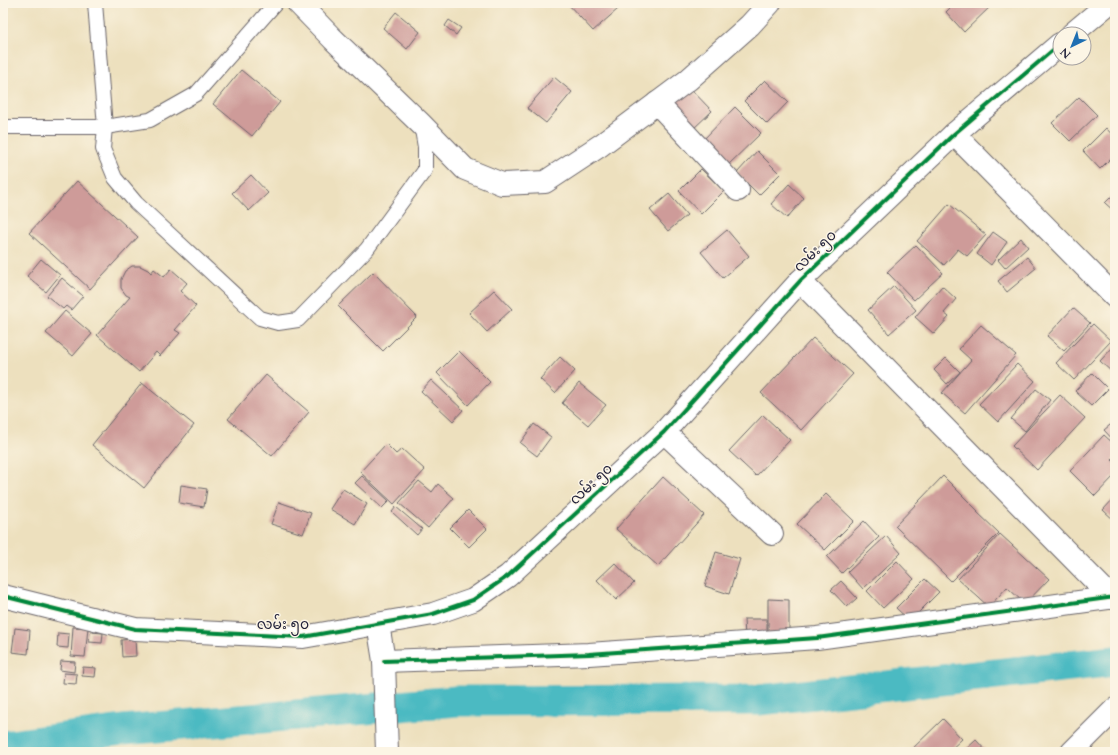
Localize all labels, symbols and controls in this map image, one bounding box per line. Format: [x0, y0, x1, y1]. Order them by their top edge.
north arrow [1052, 26, 1092, 66]
text: N [1057, 44, 1074, 62]
street label: လမ်း ၅၀ [789, 225, 842, 277]
street label: လမ်း ၅၀ [565, 458, 618, 510]
street label: လမ်း ၅၀ [257, 614, 309, 636]

